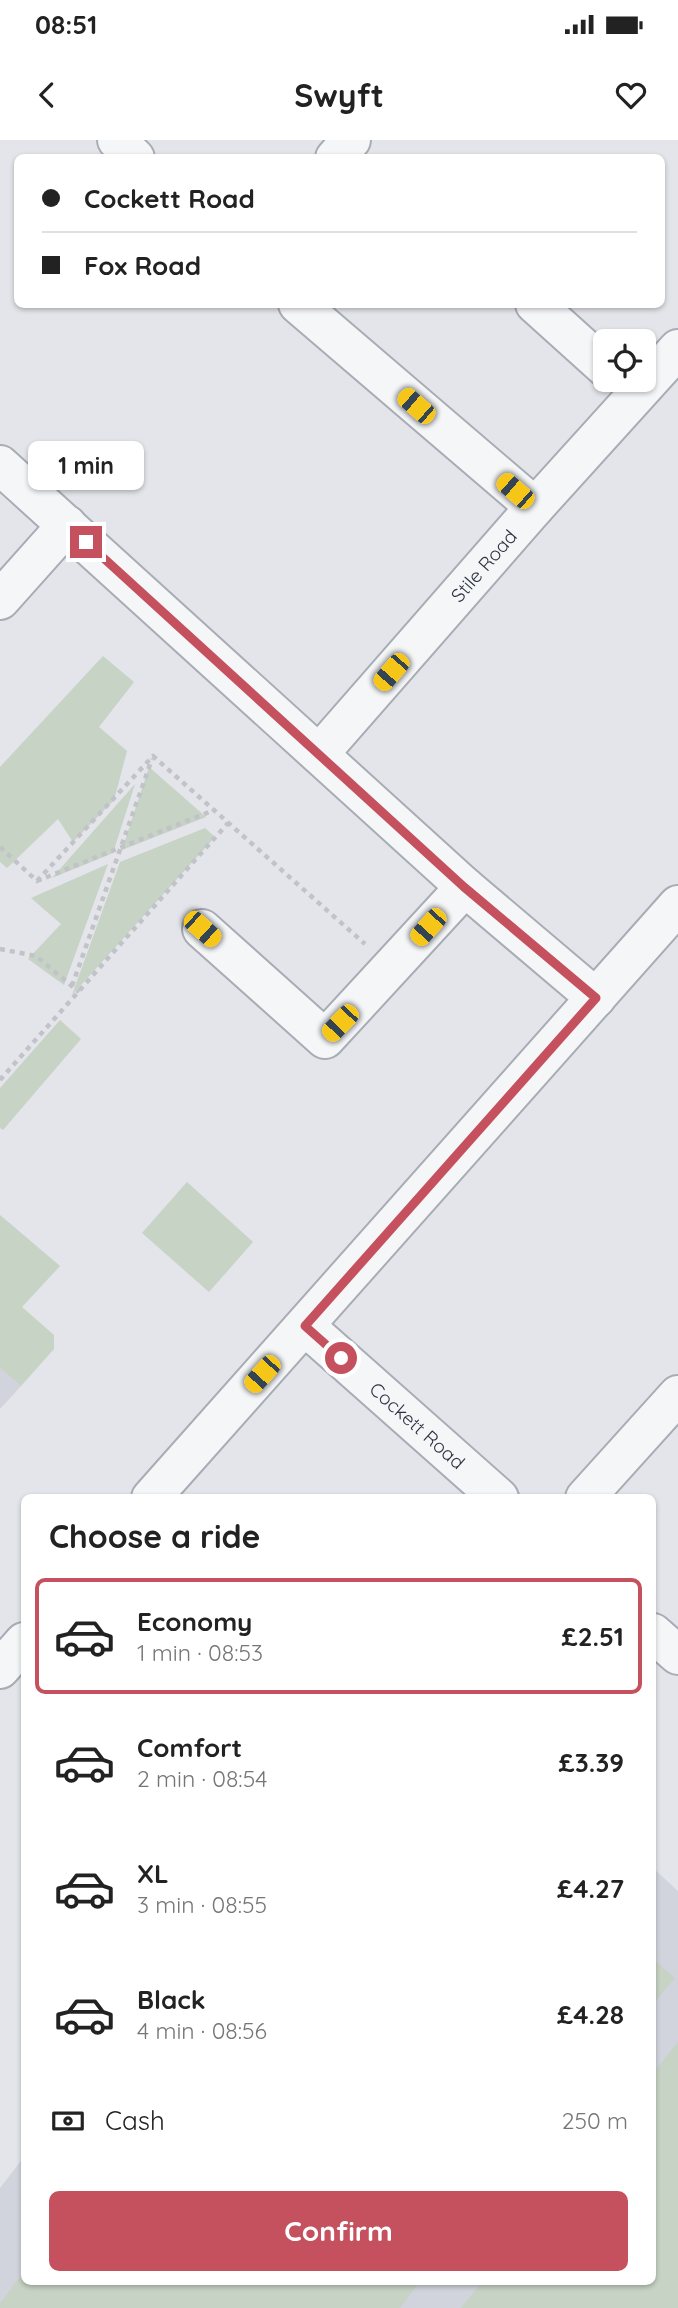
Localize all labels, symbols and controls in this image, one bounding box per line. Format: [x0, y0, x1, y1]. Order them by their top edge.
text: 08:51 [35, 8, 97, 41]
text: Swyft [294, 75, 384, 115]
icon: back [28, 76, 66, 114]
icon: heart [612, 76, 650, 114]
text: Cockett Road [84, 182, 255, 215]
text: Fox Road [84, 249, 201, 282]
map controls [593, 329, 656, 392]
button: locate [593, 329, 656, 392]
car [394, 384, 439, 428]
callout: 1 min [28, 440, 144, 490]
text: 1 min [58, 451, 114, 480]
car [493, 469, 538, 513]
street label: Stile Road [445, 525, 522, 607]
route end [70, 526, 102, 558]
car [370, 649, 413, 695]
car [407, 904, 450, 950]
car [180, 907, 225, 951]
car [318, 1001, 363, 1045]
route start [325, 1342, 357, 1374]
car [241, 1351, 284, 1397]
street label: Cockett Road [365, 1377, 470, 1474]
text: Choose a ride [49, 1516, 261, 1556]
icon: car [53, 1605, 116, 1668]
text: Economy [137, 1605, 252, 1638]
text: £2.51 [561, 1620, 624, 1653]
text: 1 min · 08:53 [137, 1638, 263, 1667]
icon: car [53, 1731, 116, 1794]
text: Comfort [137, 1731, 242, 1764]
text: £3.39 [559, 1746, 624, 1779]
text: 2 min · 08:54 [137, 1764, 267, 1793]
icon: car [53, 1857, 116, 1920]
text: XL [137, 1857, 169, 1890]
text: £4.27 [557, 1872, 624, 1905]
text: 3 min · 08:55 [137, 1890, 267, 1919]
icon: car [53, 1983, 116, 2046]
text: Black [137, 1983, 206, 2016]
text: £4.28 [557, 1998, 624, 2031]
text: 4 min · 08:56 [137, 2016, 267, 2045]
icon: cash [49, 2102, 87, 2140]
text: Cash [105, 2104, 165, 2137]
text: 250 m [562, 2106, 628, 2135]
button: Confirm [49, 2191, 628, 2271]

